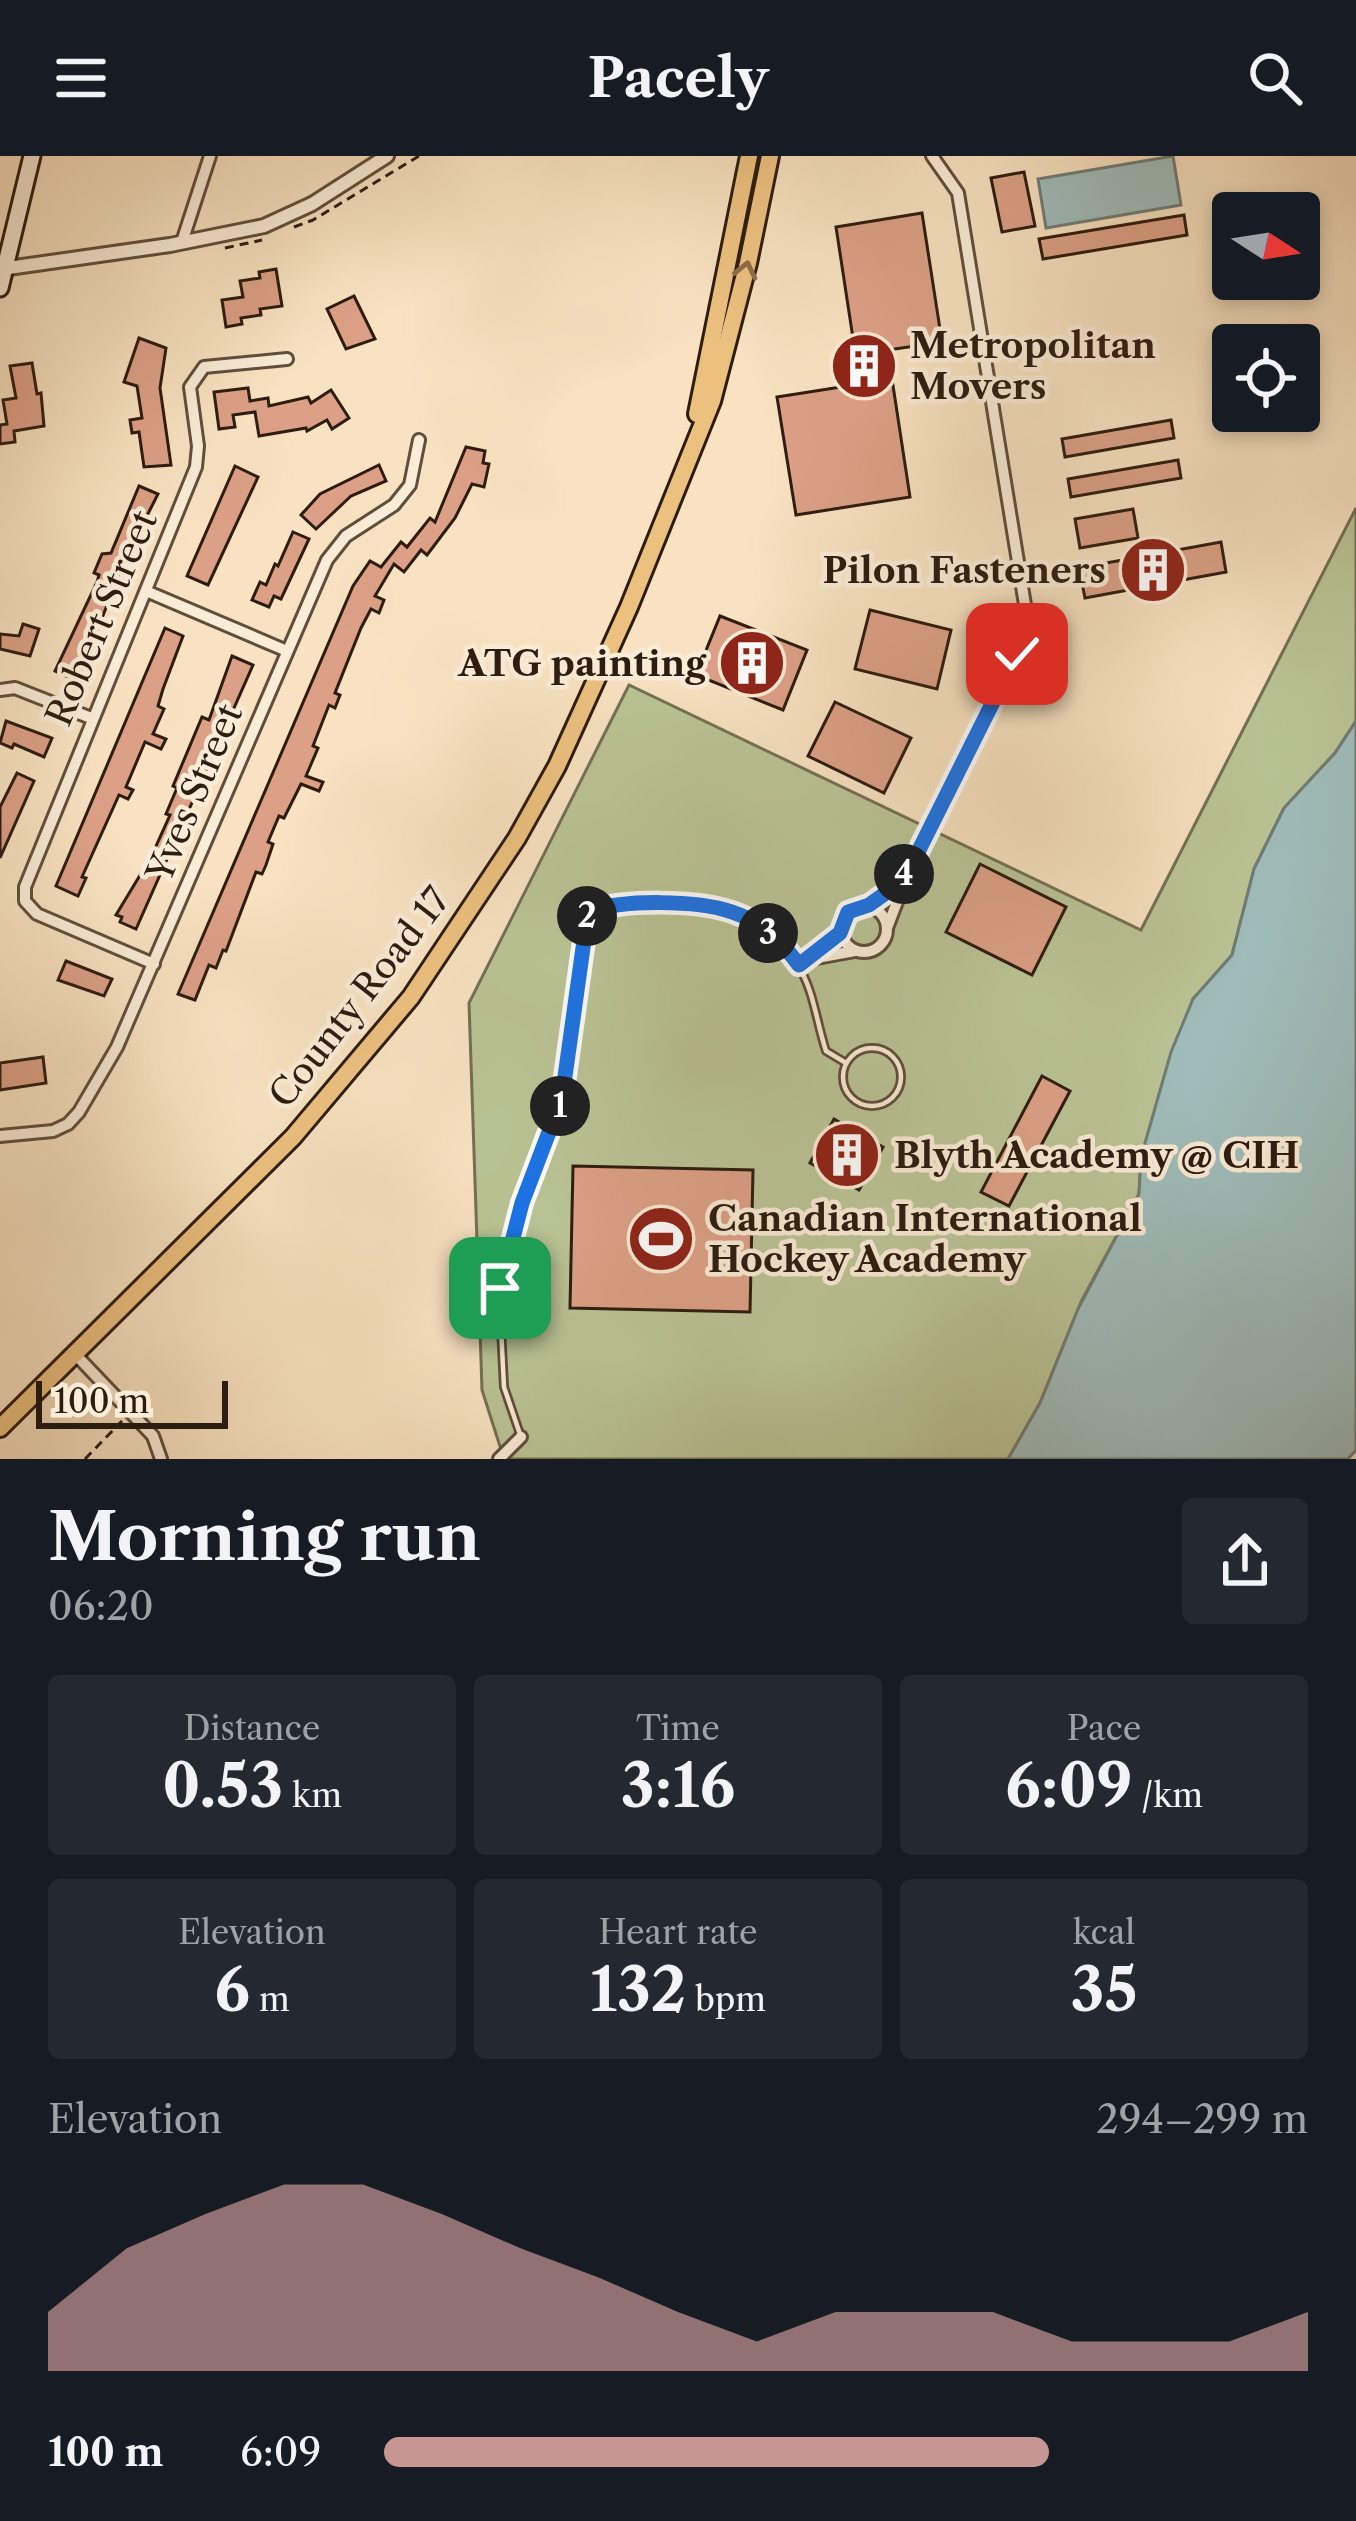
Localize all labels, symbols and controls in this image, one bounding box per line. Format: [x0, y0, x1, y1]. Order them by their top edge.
icon: menu [48, 45, 114, 111]
text: Pacely [587, 45, 769, 111]
icon: search [1242, 45, 1308, 111]
north arrow [1212, 192, 1320, 300]
map controls [1212, 192, 1320, 432]
one-way arrow [733, 261, 758, 281]
place label: Metropolitan Movers [910, 323, 1156, 408]
button: locate [1212, 324, 1320, 432]
building icon: Metropolitan Movers [829, 331, 899, 401]
street label: Robert Street [36, 504, 166, 732]
building icon: Pilon Fasteners [1118, 535, 1188, 605]
place label: Pilon Fasteners [822, 548, 1106, 592]
pin [966, 603, 1068, 705]
icon: check [984, 621, 1050, 687]
building icon: ATG painting [717, 628, 787, 698]
place label: ATG painting [457, 641, 707, 685]
street label: Yves Street [136, 697, 251, 890]
pin: 4 [874, 844, 934, 904]
text: 4 [894, 853, 914, 894]
street label: County Road 17 [259, 878, 459, 1116]
pin: 2 [557, 886, 617, 946]
text: 2 [577, 895, 597, 936]
pin: 3 [738, 903, 798, 963]
text: 3 [759, 912, 777, 953]
pin: 1 [530, 1076, 590, 1136]
text: 1 [553, 1085, 567, 1126]
building icon: Blyth Academy @ CIH [812, 1120, 882, 1190]
place label: Blyth Academy @ CIH [894, 1133, 1299, 1177]
place label: Canadian International Hockey Academy [708, 1196, 1142, 1281]
sports icon: Canadian International Hockey Academy [626, 1204, 696, 1274]
pin [449, 1237, 551, 1339]
icon: arrive [467, 1255, 533, 1321]
scale bar [36, 1375, 228, 1428]
text: 100 m [54, 1381, 149, 1422]
text: Morning run [48, 1496, 481, 1577]
button: share [1182, 1498, 1308, 1624]
text: 06:20 [48, 1582, 154, 1630]
text: Distance [184, 1708, 320, 1749]
text: Time [636, 1708, 720, 1749]
text: Pace [1067, 1708, 1141, 1749]
text: 0.53 [162, 1749, 283, 1823]
text: 3:16 [621, 1749, 735, 1823]
text: 6:09 [1005, 1749, 1133, 1823]
text: km [283, 1775, 342, 1816]
text: /km [1133, 1775, 1203, 1816]
text: Elevation [178, 1912, 326, 1953]
text: Heart rate [598, 1912, 758, 1953]
text: kcal [1073, 1912, 1135, 1953]
text: 6 [214, 1953, 250, 2027]
text: 132 [590, 1953, 686, 2027]
text: 35 [1070, 1953, 1138, 2027]
text: m [250, 1979, 290, 2020]
text: bpm [686, 1979, 766, 2020]
text: Elevation [48, 2095, 222, 2143]
text: 294–299 m [1096, 2095, 1308, 2143]
text: 100 m [48, 2428, 164, 2476]
text: 6:09 [240, 2428, 321, 2476]

